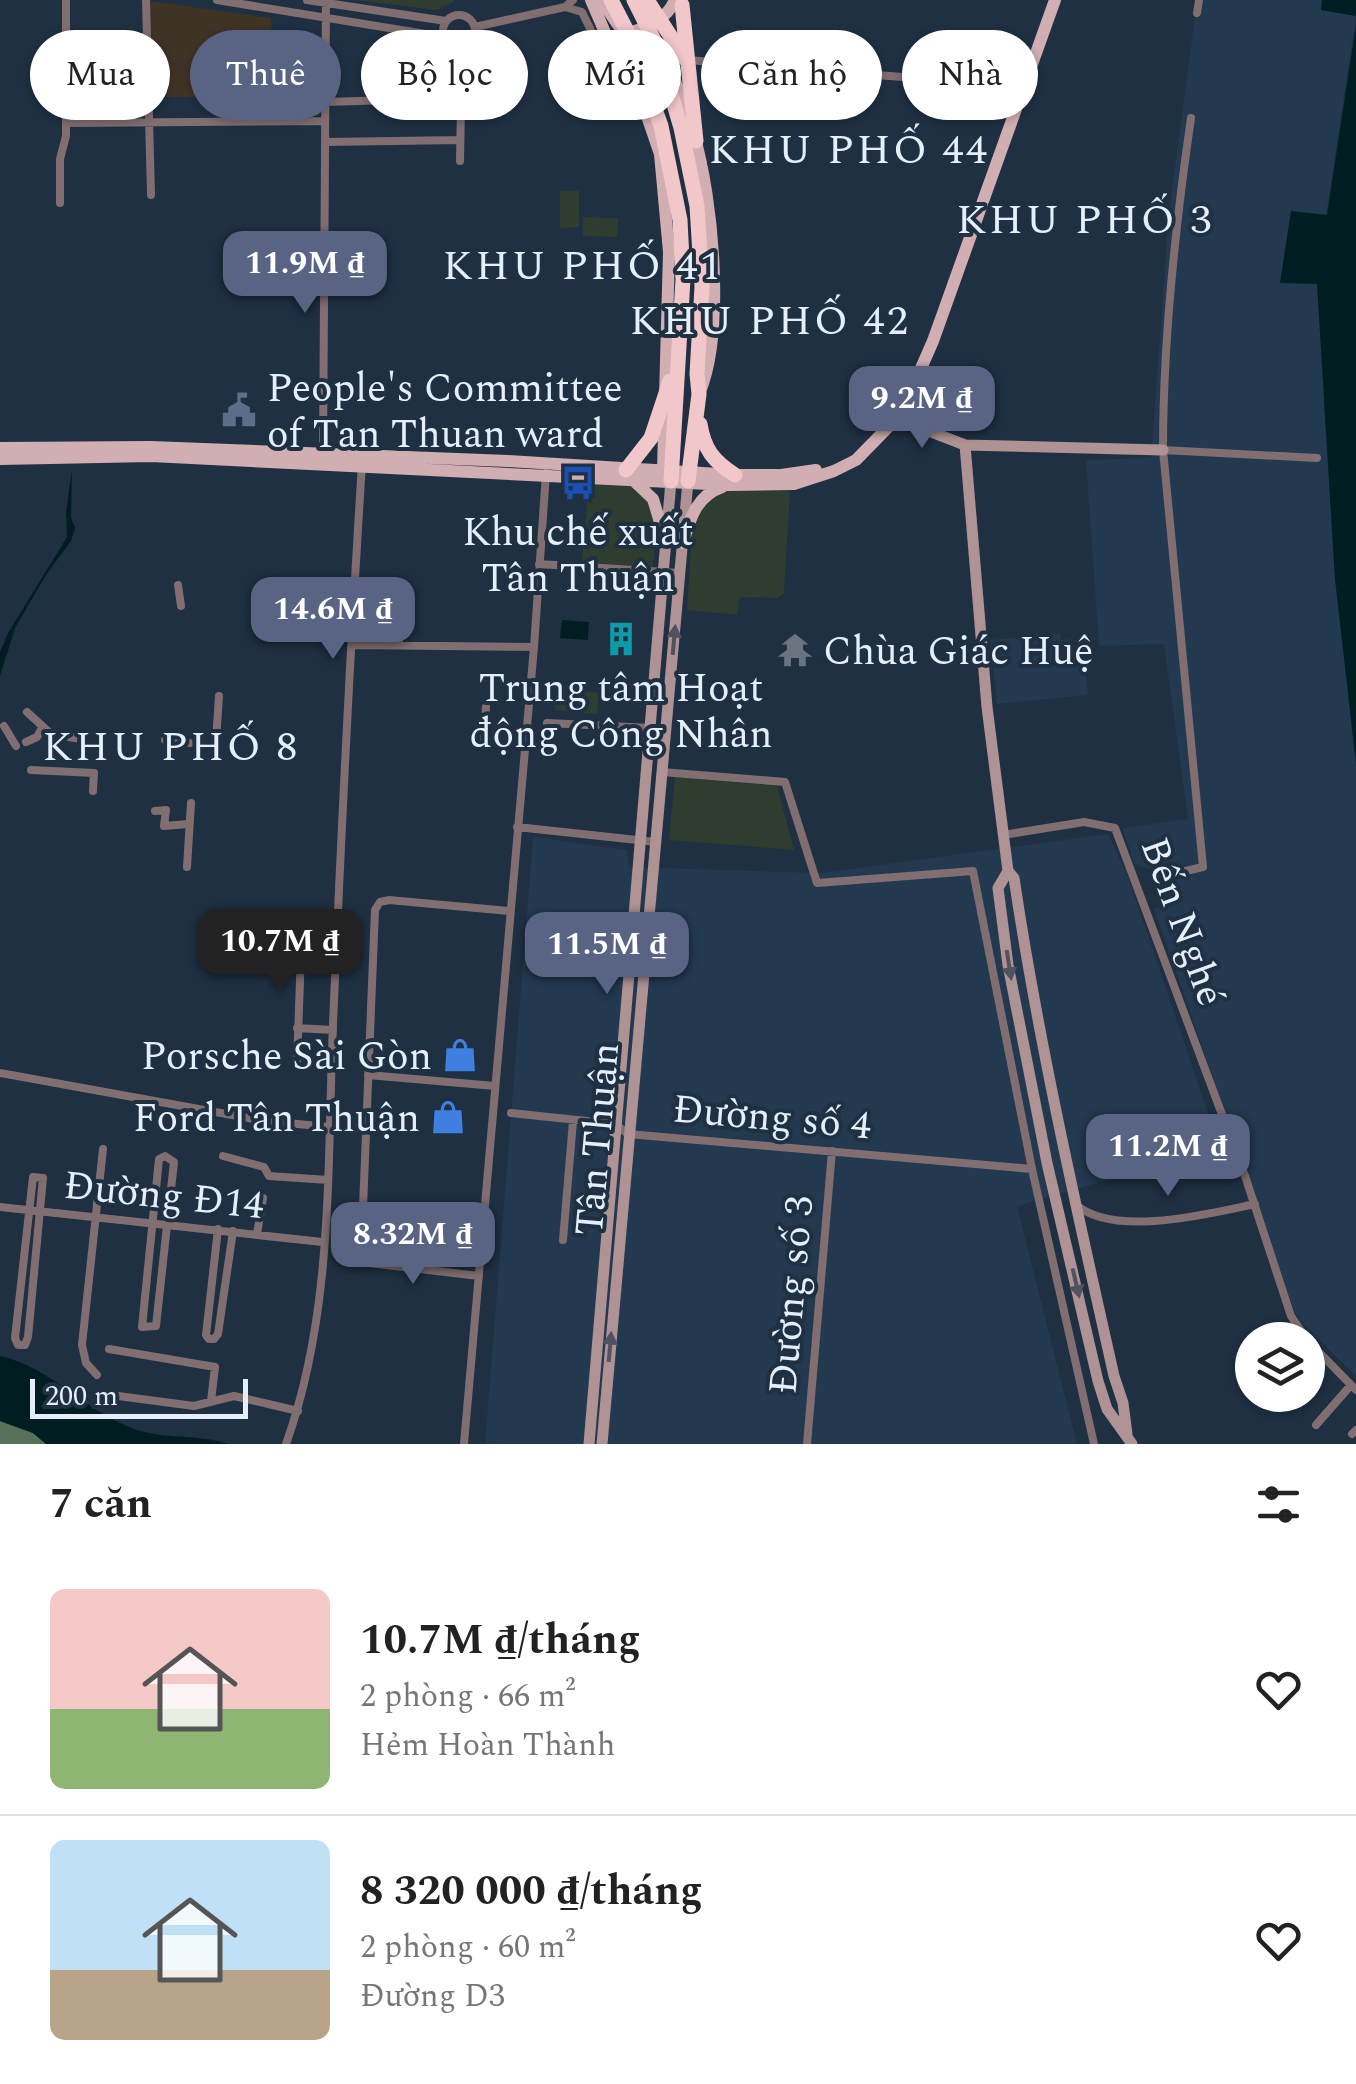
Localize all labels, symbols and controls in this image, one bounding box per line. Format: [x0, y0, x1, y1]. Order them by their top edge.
chip: Mua [30, 30, 170, 120]
chip: Thuê [190, 30, 341, 120]
chip: Bộ lọc [361, 30, 528, 120]
chip: Mới [548, 30, 681, 120]
chip: Căn hộ [701, 30, 882, 120]
chip: Nhà [902, 30, 1038, 120]
district label: KHU PHỐ 44 [709, 119, 989, 182]
district label: KHU PHỐ 3 [956, 189, 1214, 252]
pin: 11.9M ₫ [213, 231, 397, 316]
district label: KHU PHỐ 41 [443, 235, 723, 298]
text: 11.9M ₫ [245, 239, 365, 288]
district label: KHU PHỐ 42 [630, 290, 910, 353]
place label: People's Committee of Tan Thuan ward [267, 359, 623, 466]
pin: 9.2M ₫ [841, 366, 1003, 451]
text: 9.2M ₫ [871, 374, 973, 423]
public building icon: People's Committee of Tan Thuan ward [220, 391, 258, 429]
bus stop icon: Khu chế xuất Tân Thuận [559, 464, 597, 502]
place label: Khu chế xuất Tân Thuận [462, 503, 694, 610]
pin: 14.6M ₫ [241, 577, 425, 662]
text: 14.6M ₫ [273, 585, 393, 634]
building icon: Trung tâm Hoạt động Công Nhân [602, 620, 640, 658]
place label: Chùa Giác Huệ [823, 622, 1093, 683]
one-way arrow [667, 623, 683, 655]
temple icon: Chùa Giác Huệ [776, 631, 814, 669]
place label: Trung tâm Hoạt động Công Nhân [470, 659, 772, 766]
district label: KHU PHỐ 8 [42, 716, 300, 779]
street label: Bến Nghé [1123, 829, 1240, 1015]
pin: 10.7M ₫ [188, 909, 372, 994]
pin: 11.5M ₫ [515, 912, 699, 997]
text: 10.7M ₫ [220, 917, 340, 966]
text: 11.5M ₫ [547, 920, 667, 969]
one-way arrow [1001, 950, 1017, 982]
place label: Porsche Sài Gòn [141, 1027, 432, 1088]
shop icon: Porsche Sài Gòn [441, 1036, 479, 1074]
street label: Tân Thuận [560, 1040, 637, 1238]
street label: Đường số 4 [670, 1079, 873, 1158]
place label: Ford Tân Thuận [133, 1089, 420, 1150]
shop icon: Ford Tân Thuận [429, 1098, 467, 1136]
pin: 11.2M ₫ [1076, 1114, 1260, 1199]
text: 11.2M ₫ [1108, 1122, 1228, 1171]
street label: Đường Đ14 [61, 1156, 267, 1237]
street label: Đường số 3 [753, 1194, 832, 1397]
pin: 8.32M ₫ [321, 1202, 505, 1287]
text: 8.32M ₫ [353, 1210, 473, 1259]
one-way arrow [1069, 1268, 1084, 1299]
map controls [1235, 1322, 1325, 1412]
button: layers [1235, 1322, 1325, 1412]
one-way arrow [603, 1330, 619, 1362]
scale bar [30, 1374, 248, 1418]
text: 200 m [45, 1375, 118, 1418]
text: 7 căn [50, 1473, 152, 1536]
icon: filters [1251, 1477, 1306, 1532]
text: 10.7M ₫/tháng [360, 1609, 641, 1672]
icon: home [130, 1629, 250, 1749]
icon: heart [1251, 1662, 1306, 1717]
text: 2 phòng · 66 m² [360, 1672, 576, 1721]
text: Hẻm Hoàn Thành [360, 1721, 616, 1770]
text: 8 320 000 ₫/tháng [360, 1860, 703, 1923]
icon: home [130, 1880, 250, 2000]
icon: heart [1251, 1913, 1306, 1968]
text: 2 phòng · 60 m² [360, 1923, 576, 1972]
text: Đường D3 [360, 1972, 505, 2021]

